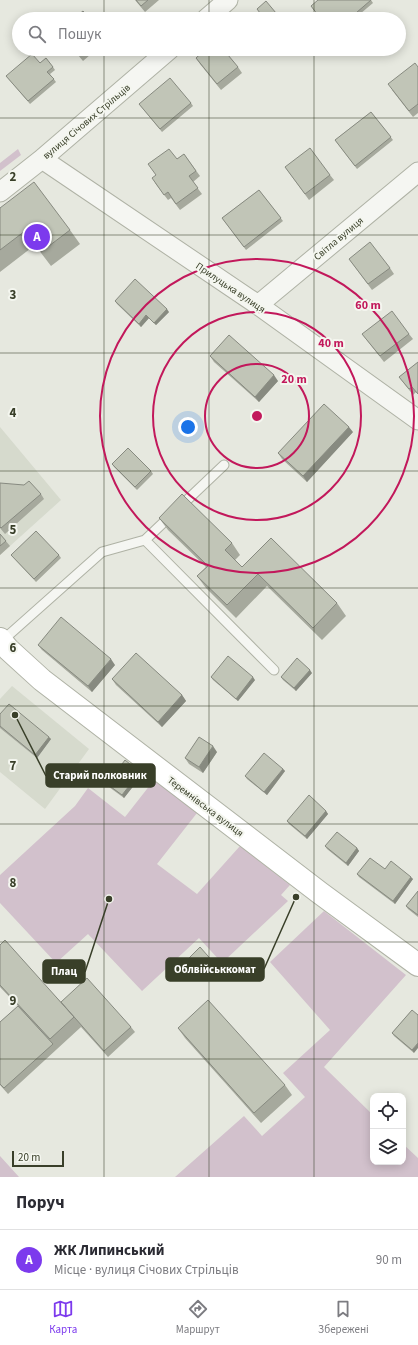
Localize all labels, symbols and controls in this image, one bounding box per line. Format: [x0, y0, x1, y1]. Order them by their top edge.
search box [12, 12, 406, 56]
icon: search [26, 23, 48, 45]
text: Пошук [58, 24, 101, 45]
street label: вулиця Січових Стрільців [40, 81, 134, 163]
text: 2 [10, 168, 17, 186]
street label: Світла вулиця [311, 214, 367, 264]
pin: A [24, 222, 50, 252]
street label: Прилуцька вулиця [193, 259, 268, 316]
text: 3 [10, 286, 17, 304]
text: 60 m [355, 297, 381, 314]
text: 40 m [318, 335, 344, 352]
text: 20 m [281, 371, 307, 388]
text: 4 [10, 404, 17, 422]
centre of rings [250, 409, 264, 423]
your location [178, 417, 198, 437]
text: 5 [10, 521, 17, 539]
text: 6 [10, 639, 17, 657]
text: 7 [10, 757, 17, 775]
callout: Старий полковник [46, 764, 155, 787]
text: Старий полковник [53, 768, 147, 783]
street label: Теремнівська вулиця [164, 773, 246, 840]
text: 8 [10, 874, 17, 892]
callout: Облвійськкомат [166, 958, 264, 981]
callout: Плац [43, 960, 85, 983]
text: Облвійськкомат [174, 962, 257, 977]
text: Плац [51, 964, 77, 979]
text: 9 [10, 992, 17, 1010]
map controls [370, 1093, 406, 1165]
button: locate [370, 1093, 406, 1129]
button: layers [370, 1129, 406, 1165]
scale bar [12, 1149, 64, 1168]
text: 20 m [18, 1150, 40, 1165]
text: Поруч [16, 1191, 65, 1215]
text: ЖК Липинський [54, 1240, 164, 1261]
text: A [25, 1251, 33, 1269]
text: 90 m [376, 1251, 402, 1269]
text: Місце · вулиця Січових Стрільців [54, 1261, 239, 1279]
tab: Карта [49, 1298, 77, 1337]
tab: Маршрут [176, 1298, 220, 1337]
tab: Збережені [318, 1298, 369, 1337]

